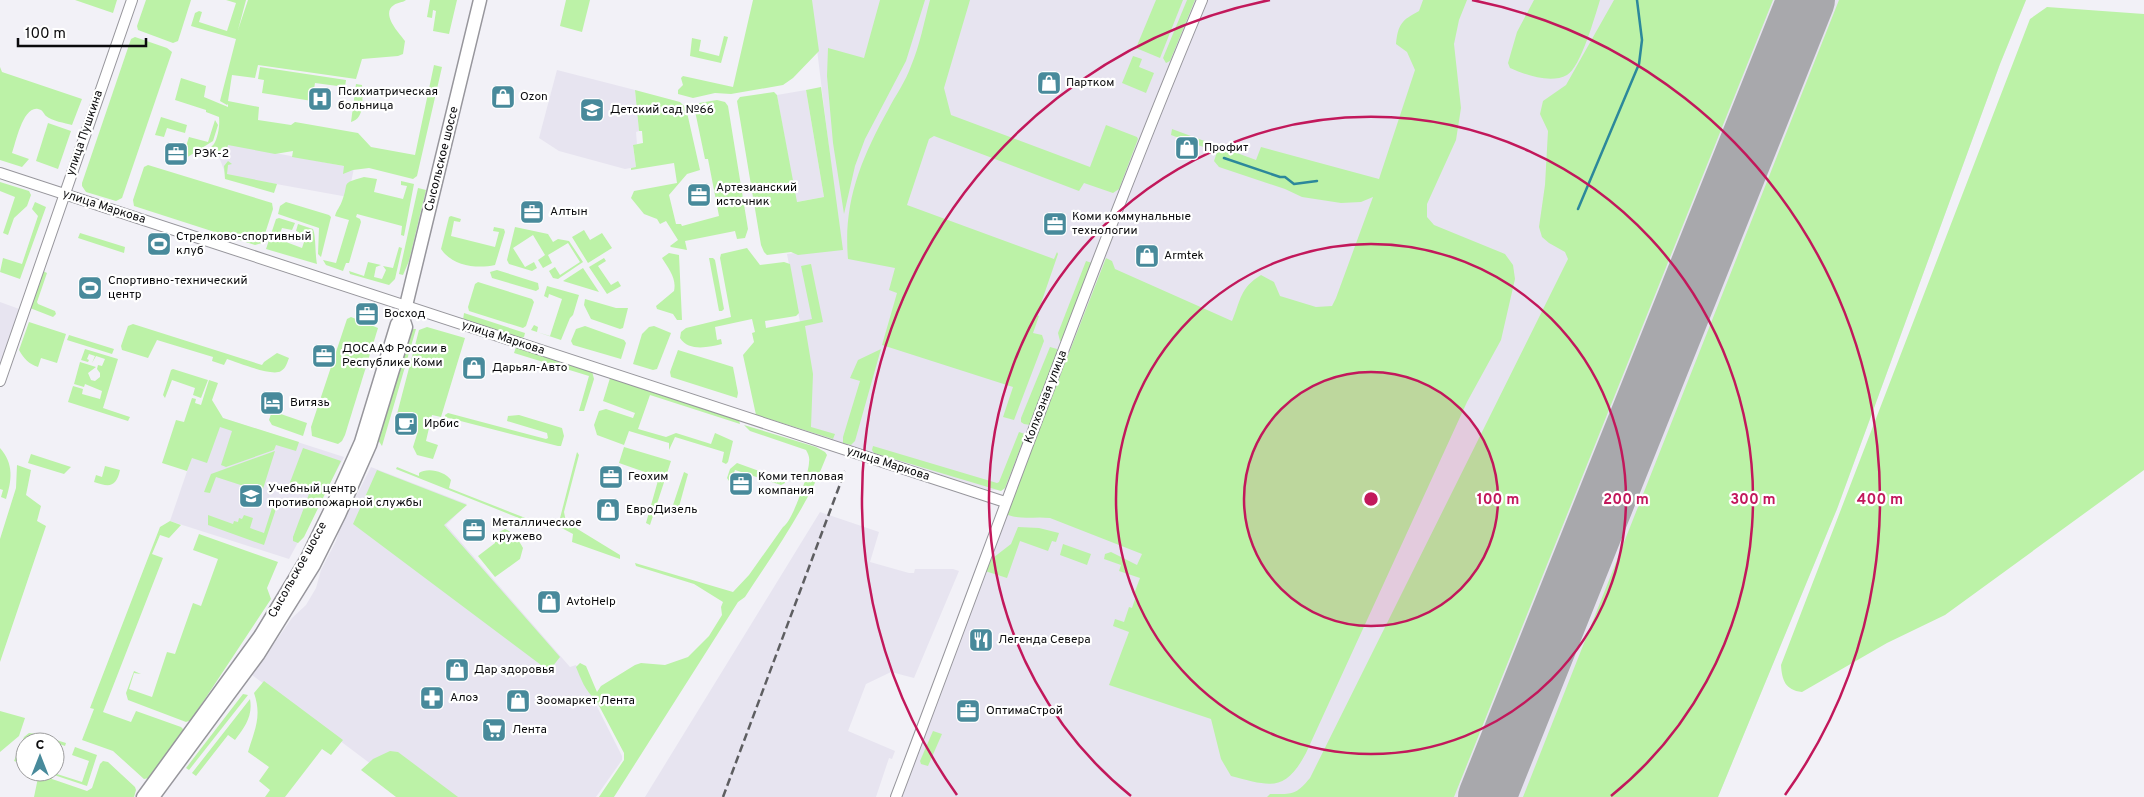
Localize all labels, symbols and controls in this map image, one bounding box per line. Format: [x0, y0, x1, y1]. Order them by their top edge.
scale bar [18, 15, 145, 47]
text: 100 m [25, 25, 66, 44]
shop icon: Партком [1036, 70, 1062, 96]
place label: Партком [1066, 75, 1114, 91]
place label: Психиатрическая больница [338, 84, 438, 114]
shop icon: Ozon [490, 84, 516, 110]
hospital icon: Психиатрическая больница [307, 86, 333, 112]
street label: улица Пушкина [63, 88, 107, 178]
place label: Ozon [520, 89, 548, 105]
school or university icon: Детский сад №66 [579, 97, 605, 123]
place label: Детский сад №66 [610, 102, 714, 118]
street label: Сысольское шоссе [421, 105, 463, 213]
shop icon: Профит [1174, 135, 1200, 161]
place label: Профит [1204, 140, 1249, 156]
office icon: РЭК-2 [163, 141, 189, 167]
place label: РЭК-2 [194, 146, 229, 162]
place label: Артезианский источник [716, 180, 797, 210]
office icon: Артезианский источник [686, 182, 712, 208]
street label: улица Маркова [60, 186, 148, 228]
office icon: Алтын [519, 199, 545, 225]
place label: Алтын [550, 204, 588, 220]
place label: Коми коммунальные технологии [1072, 209, 1191, 239]
office icon: Коми коммунальные технологии [1042, 211, 1068, 237]
place label: Стрелково-спортивный клуб [176, 229, 312, 259]
sports icon: Стрелково-спортивный клуб [146, 231, 172, 257]
shop icon: Armtek [1134, 243, 1160, 269]
place label: Armtek [1164, 248, 1204, 264]
place label: Спортивно-технический центр [108, 273, 247, 303]
sports icon: Спортивно-технический центр [77, 275, 103, 301]
office icon: Восход [354, 301, 380, 327]
place label: Восход [384, 306, 426, 322]
street label: улица Маркова [459, 317, 547, 359]
place label: ДОСААФ России в Республике Коми [342, 341, 447, 371]
office icon: ДОСААФ России в Республике Коми [311, 343, 337, 369]
street label: Колхозная улица [1021, 348, 1071, 446]
shop icon: Дарьял-Авто [461, 355, 487, 381]
place label: Дарьял-Авто [492, 360, 568, 376]
hotel icon: Витязь [259, 390, 285, 416]
place label: Витязь [290, 395, 330, 411]
cafe icon: Ирбис [393, 411, 419, 437]
place label: Ирбис [424, 416, 459, 432]
street label: улица Маркова [844, 443, 932, 485]
office icon: Геохим [598, 464, 624, 490]
place label: Геохим [628, 469, 668, 485]
place label: Коми тепловая компания [758, 469, 844, 499]
office icon: Коми тепловая компания [728, 471, 754, 497]
place label: Учебный центр противопожарной службы [268, 481, 422, 511]
school or university icon: Учебный центр противопожарной службы [238, 483, 264, 509]
centre of rings [1362, 490, 1380, 508]
text: 100 m [1477, 491, 1519, 510]
text: 200 m [1603, 491, 1649, 510]
text: 300 m [1730, 491, 1776, 510]
text: 400 m [1857, 491, 1903, 510]
shop icon: ЕвроДизель [595, 497, 621, 523]
place label: ЕвроДизель [626, 502, 697, 518]
place label: Металлическое кружево [492, 515, 582, 545]
office icon: Металлическое кружево [461, 517, 487, 543]
street label: Сысольское шоссе [265, 519, 331, 621]
shop icon: AvtoHelp [536, 589, 562, 615]
place label: AvtoHelp [566, 594, 616, 610]
restaurant icon: Легенда Севера [968, 627, 994, 653]
place label: Легенда Севера [998, 632, 1091, 648]
shop icon: Дар здоровья [444, 657, 470, 683]
place label: Дар здоровья [474, 662, 555, 678]
pharmacy icon: Алоэ [419, 685, 445, 711]
shop icon: Зоомаркет Лента [505, 688, 531, 714]
place label: Алоэ [450, 690, 478, 706]
place label: Зоомаркет Лента [536, 693, 635, 709]
office icon: ОптимаСтрой [955, 698, 981, 724]
place label: ОптимаСтрой [986, 703, 1063, 719]
supermarket icon: Лента [481, 717, 507, 743]
place label: Лента [512, 722, 547, 738]
north arrow [15, 732, 65, 782]
text: С [36, 737, 45, 754]

